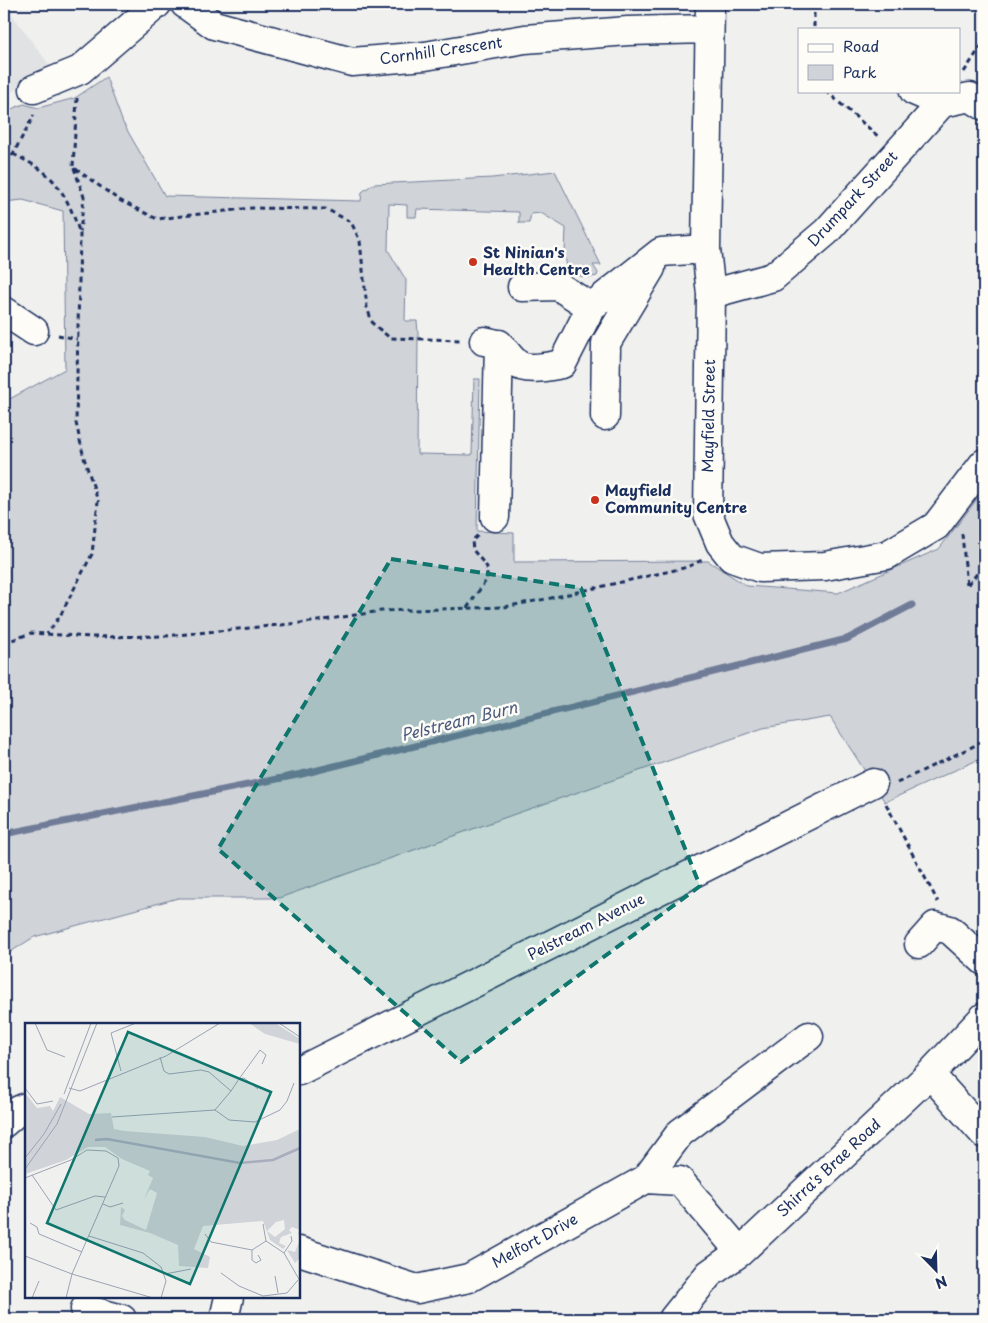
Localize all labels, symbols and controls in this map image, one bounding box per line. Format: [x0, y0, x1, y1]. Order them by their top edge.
legend [798, 28, 960, 92]
street label: Cornhill Crescent [378, 30, 504, 70]
text: Road [843, 34, 879, 57]
text: Park [843, 60, 877, 83]
street label: Drumpark Street [801, 145, 902, 251]
place label: St Ninian's Health Centre [483, 240, 590, 280]
marker: St Ninian's Health Centre [467, 256, 479, 268]
street label: Mayfield Street [695, 359, 720, 473]
place label: Mayfield Community Centre [605, 478, 747, 518]
marker: Mayfield Community Centre [589, 494, 601, 506]
water label: Pelstream Burn [398, 694, 521, 746]
street label: Pelstream Avenue [523, 886, 648, 965]
inset map [25, 1023, 300, 1298]
street label: Shirra's Brae Road [771, 1112, 885, 1221]
street label: Melfort Drive [487, 1207, 582, 1273]
north arrow [910, 1246, 960, 1296]
text: N [932, 1271, 950, 1294]

